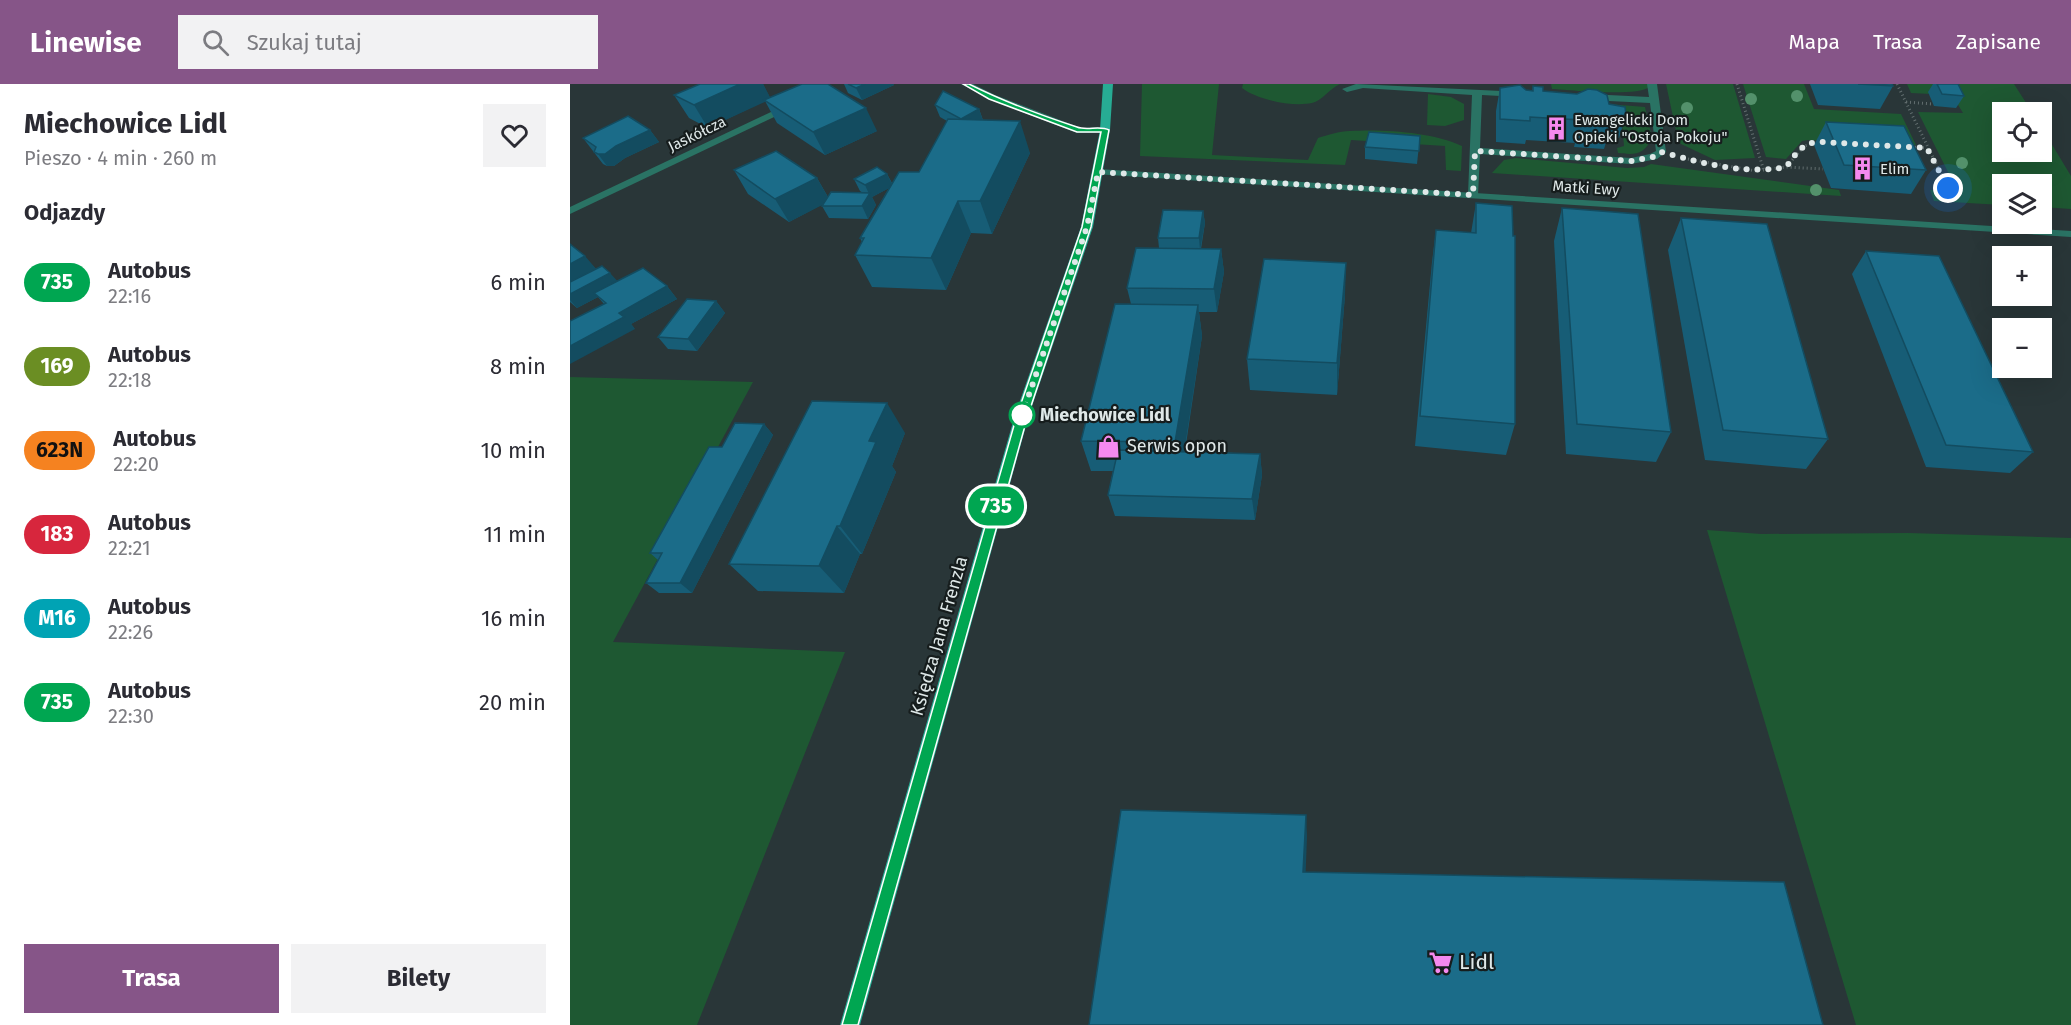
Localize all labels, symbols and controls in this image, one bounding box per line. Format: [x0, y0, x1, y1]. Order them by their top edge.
search box [178, 15, 598, 69]
text: Linewise [30, 26, 142, 59]
icon: search [199, 26, 232, 59]
text: Szukaj tutaj [247, 29, 362, 56]
text: Mapa [1788, 29, 1840, 55]
text: Trasa [1873, 29, 1923, 55]
text: Zapisane [1956, 29, 2041, 55]
map controls [1992, 102, 2052, 378]
button: locate [1992, 102, 2052, 162]
button: heart [483, 104, 546, 167]
text: Miechowice Lidl [24, 107, 226, 140]
place label: Ewangelicki Dom Opieki "Ostoja Pokoju" [1574, 111, 1727, 146]
street label: Jaskółcza [665, 112, 729, 156]
building icon: Ewangelicki Dom Opieki "Ostoja Pokoju" [1543, 116, 1569, 142]
text: Pieszo · 4 min · 260 m [24, 146, 217, 170]
building icon: Elim [1849, 156, 1875, 182]
place label: Elim [1880, 160, 1909, 178]
your location [1933, 173, 1963, 203]
button: layers [1992, 174, 2052, 234]
street label: Matki Ewy [1552, 177, 1621, 199]
text: Odjazdy [24, 199, 105, 226]
button: + [1992, 246, 2052, 306]
text: Autobus [108, 257, 191, 284]
text: 735 [41, 269, 73, 295]
text: 6 min [490, 269, 546, 296]
text: 22:16 [108, 284, 151, 308]
button: − [1992, 318, 2052, 378]
text: Autobus [108, 341, 191, 368]
text: 169 [40, 353, 74, 379]
text: 8 min [490, 353, 546, 380]
text: 22:18 [108, 368, 151, 392]
marker: Miechowice Lidl [1009, 402, 1035, 428]
place label: Miechowice Lidl [1040, 404, 1171, 426]
text: Autobus [113, 425, 196, 452]
shop icon: Serwis opon [1096, 433, 1122, 459]
place label: Serwis opon [1127, 435, 1227, 457]
text: 623N [36, 437, 83, 463]
text: 10 min [480, 437, 546, 464]
text: 22:20 [113, 452, 159, 476]
line badge: 735 [962, 486, 1030, 526]
text: 735 [980, 493, 1012, 519]
text: Autobus [108, 509, 191, 536]
text: 183 [41, 521, 73, 547]
text: 11 min [483, 521, 546, 548]
text: 22:21 [108, 536, 151, 560]
street label: Księdza Jana Frenzla [906, 554, 972, 718]
text: Autobus [108, 593, 191, 620]
text: M16 [38, 605, 76, 631]
text: 16 min [481, 605, 546, 632]
text: 22:26 [108, 620, 153, 644]
text: Autobus [108, 677, 191, 704]
text: 735 [41, 689, 73, 715]
text: 20 min [479, 689, 546, 716]
text: 22:30 [108, 704, 154, 728]
button: Trasa [24, 944, 279, 1013]
button: Bilety [291, 944, 546, 1013]
supermarket icon: Lidl [1428, 949, 1454, 975]
place label: Lidl [1459, 949, 1494, 975]

